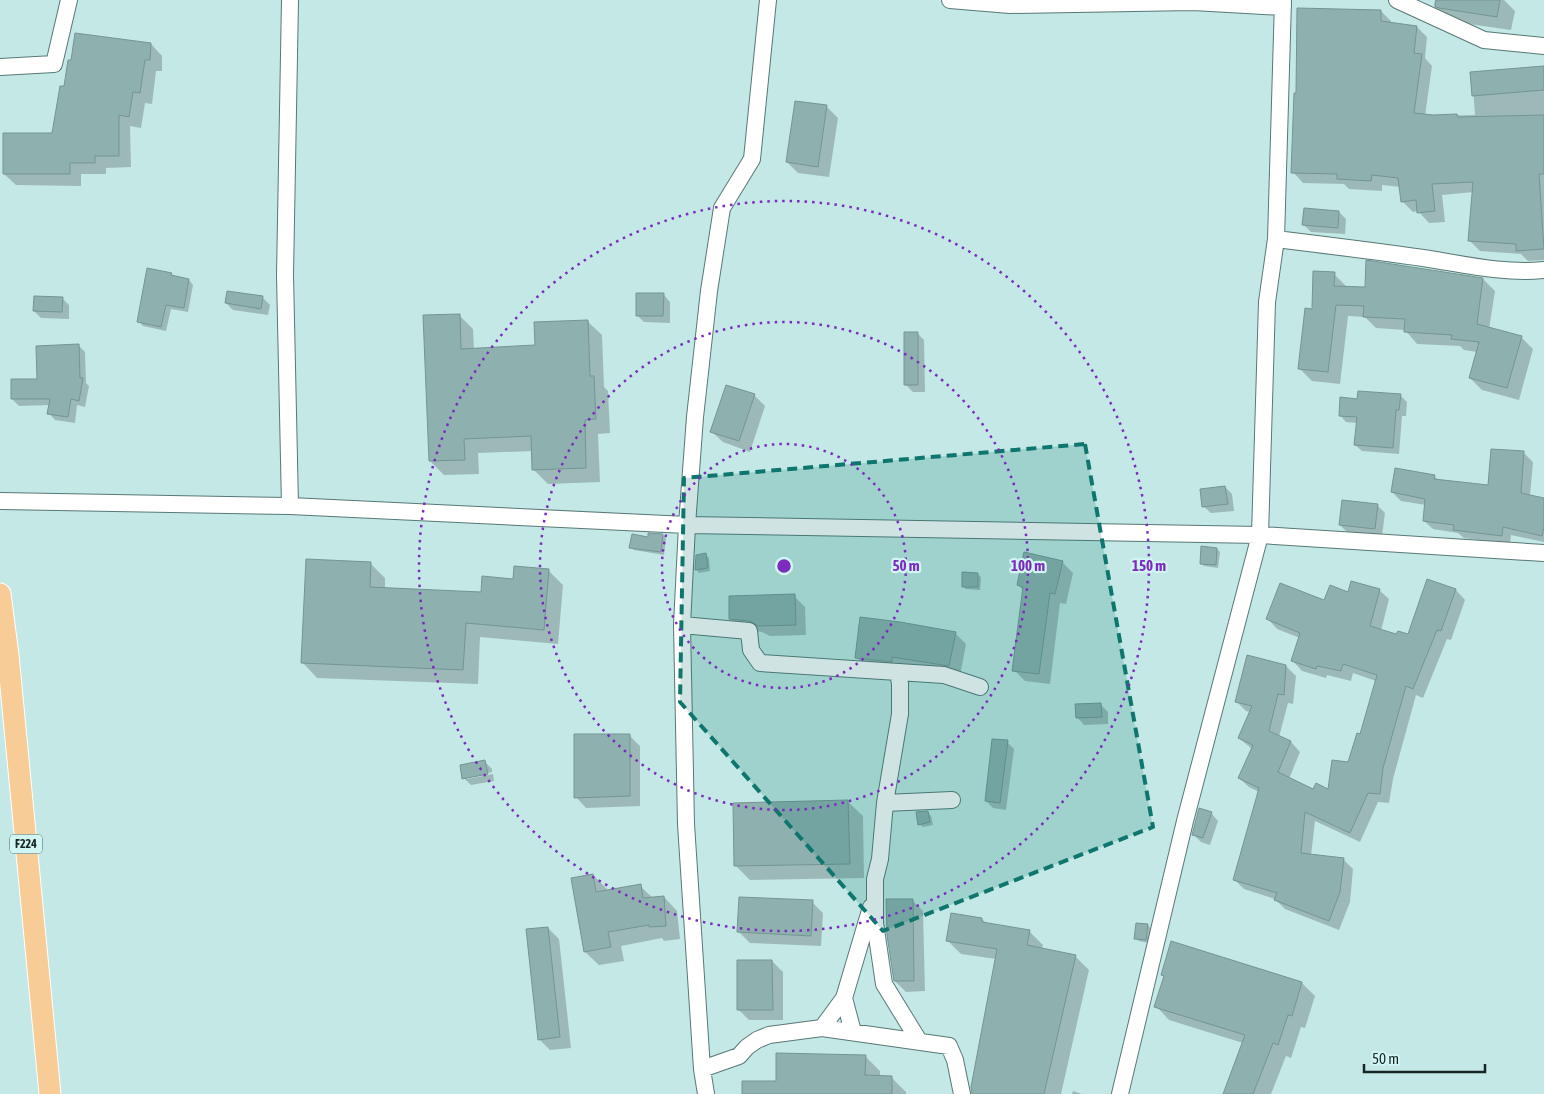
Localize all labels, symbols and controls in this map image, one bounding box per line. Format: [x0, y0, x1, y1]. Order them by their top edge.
centre of rings [775, 557, 793, 575]
text: 50 m [893, 557, 920, 574]
text: 100 m [1011, 557, 1045, 574]
text: 150 m [1132, 557, 1166, 574]
road number: F224 [10, 834, 42, 854]
scale bar [1364, 1042, 1485, 1074]
text: 50 m [1372, 1050, 1399, 1067]

